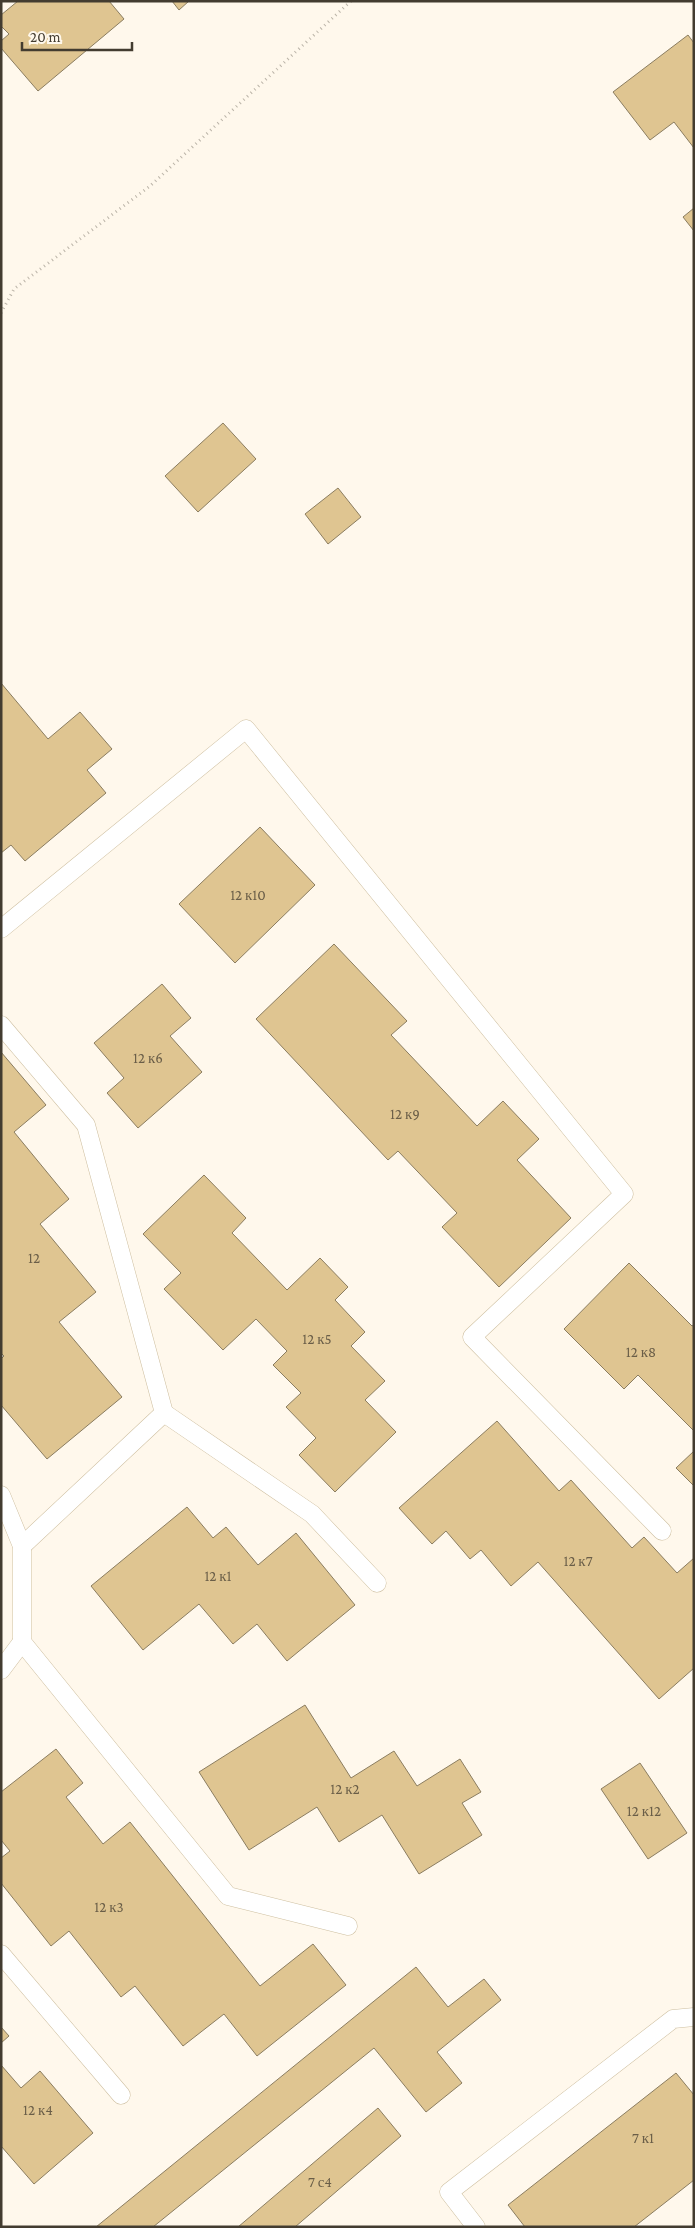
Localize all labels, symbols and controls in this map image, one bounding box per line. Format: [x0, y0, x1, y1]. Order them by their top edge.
scale bar [22, 20, 132, 52]
text: 20 m [30, 29, 61, 45]
house number: 12 к10 [230, 887, 266, 903]
house number: 12 к6 [133, 1050, 163, 1066]
house number: 12 к9 [390, 1106, 420, 1122]
house number: 12 [28, 1250, 40, 1266]
house number: 12 к5 [302, 1331, 332, 1347]
house number: 12 к8 [626, 1344, 656, 1360]
house number: 12 к7 [563, 1553, 593, 1569]
house number: 12 к1 [204, 1568, 232, 1584]
house number: 12 к2 [330, 1781, 360, 1797]
house number: 12 к12 [627, 1803, 661, 1819]
house number: 12 к3 [94, 1899, 124, 1915]
house number: 12 к4 [23, 2102, 53, 2118]
house number: 7 к1 [632, 2130, 654, 2146]
house number: 7 с4 [308, 2174, 332, 2190]

